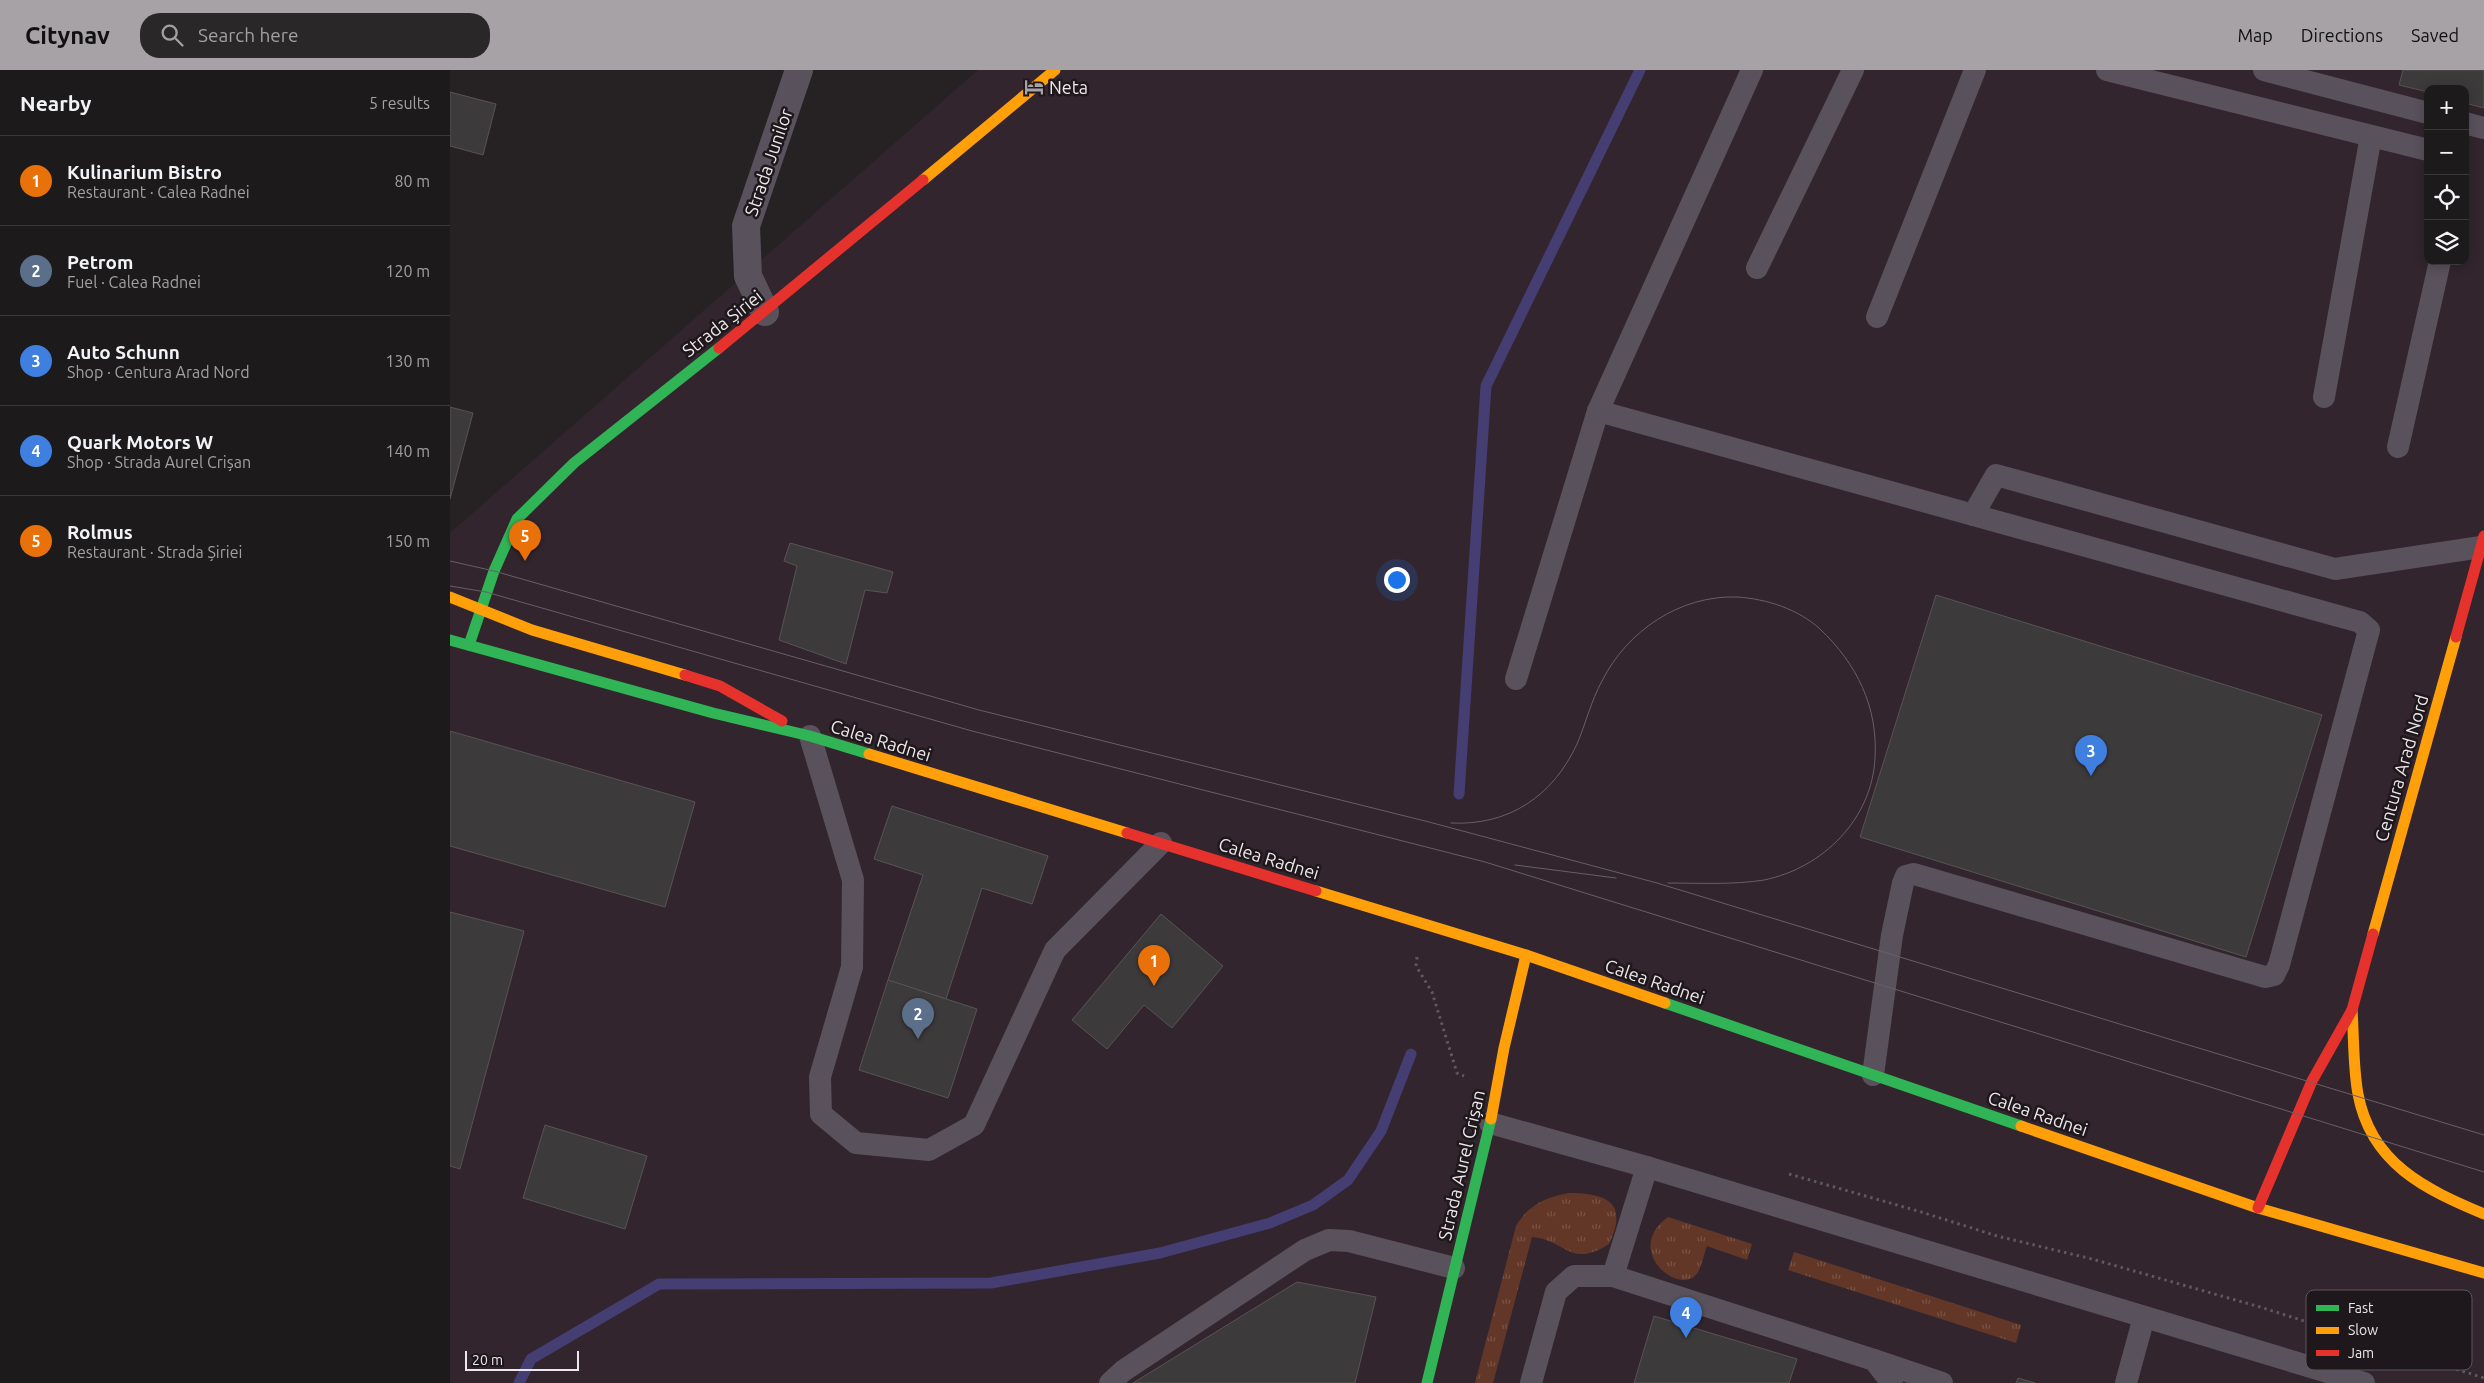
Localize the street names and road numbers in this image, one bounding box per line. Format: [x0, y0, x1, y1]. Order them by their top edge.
street label: Strada Junilor [740, 105, 796, 218]
street label: Strada Șiriei [678, 286, 766, 360]
street label: Centura Arad Nord [2370, 692, 2432, 844]
street label: Calea Radnei [828, 715, 934, 765]
street label: Calea Radnei [1216, 833, 1322, 883]
street label: Calea Radnei [1603, 955, 1707, 1007]
street label: Calea Radnei [1986, 1087, 2090, 1139]
street label: Strada Aurel Crișan [1434, 1088, 1488, 1242]

